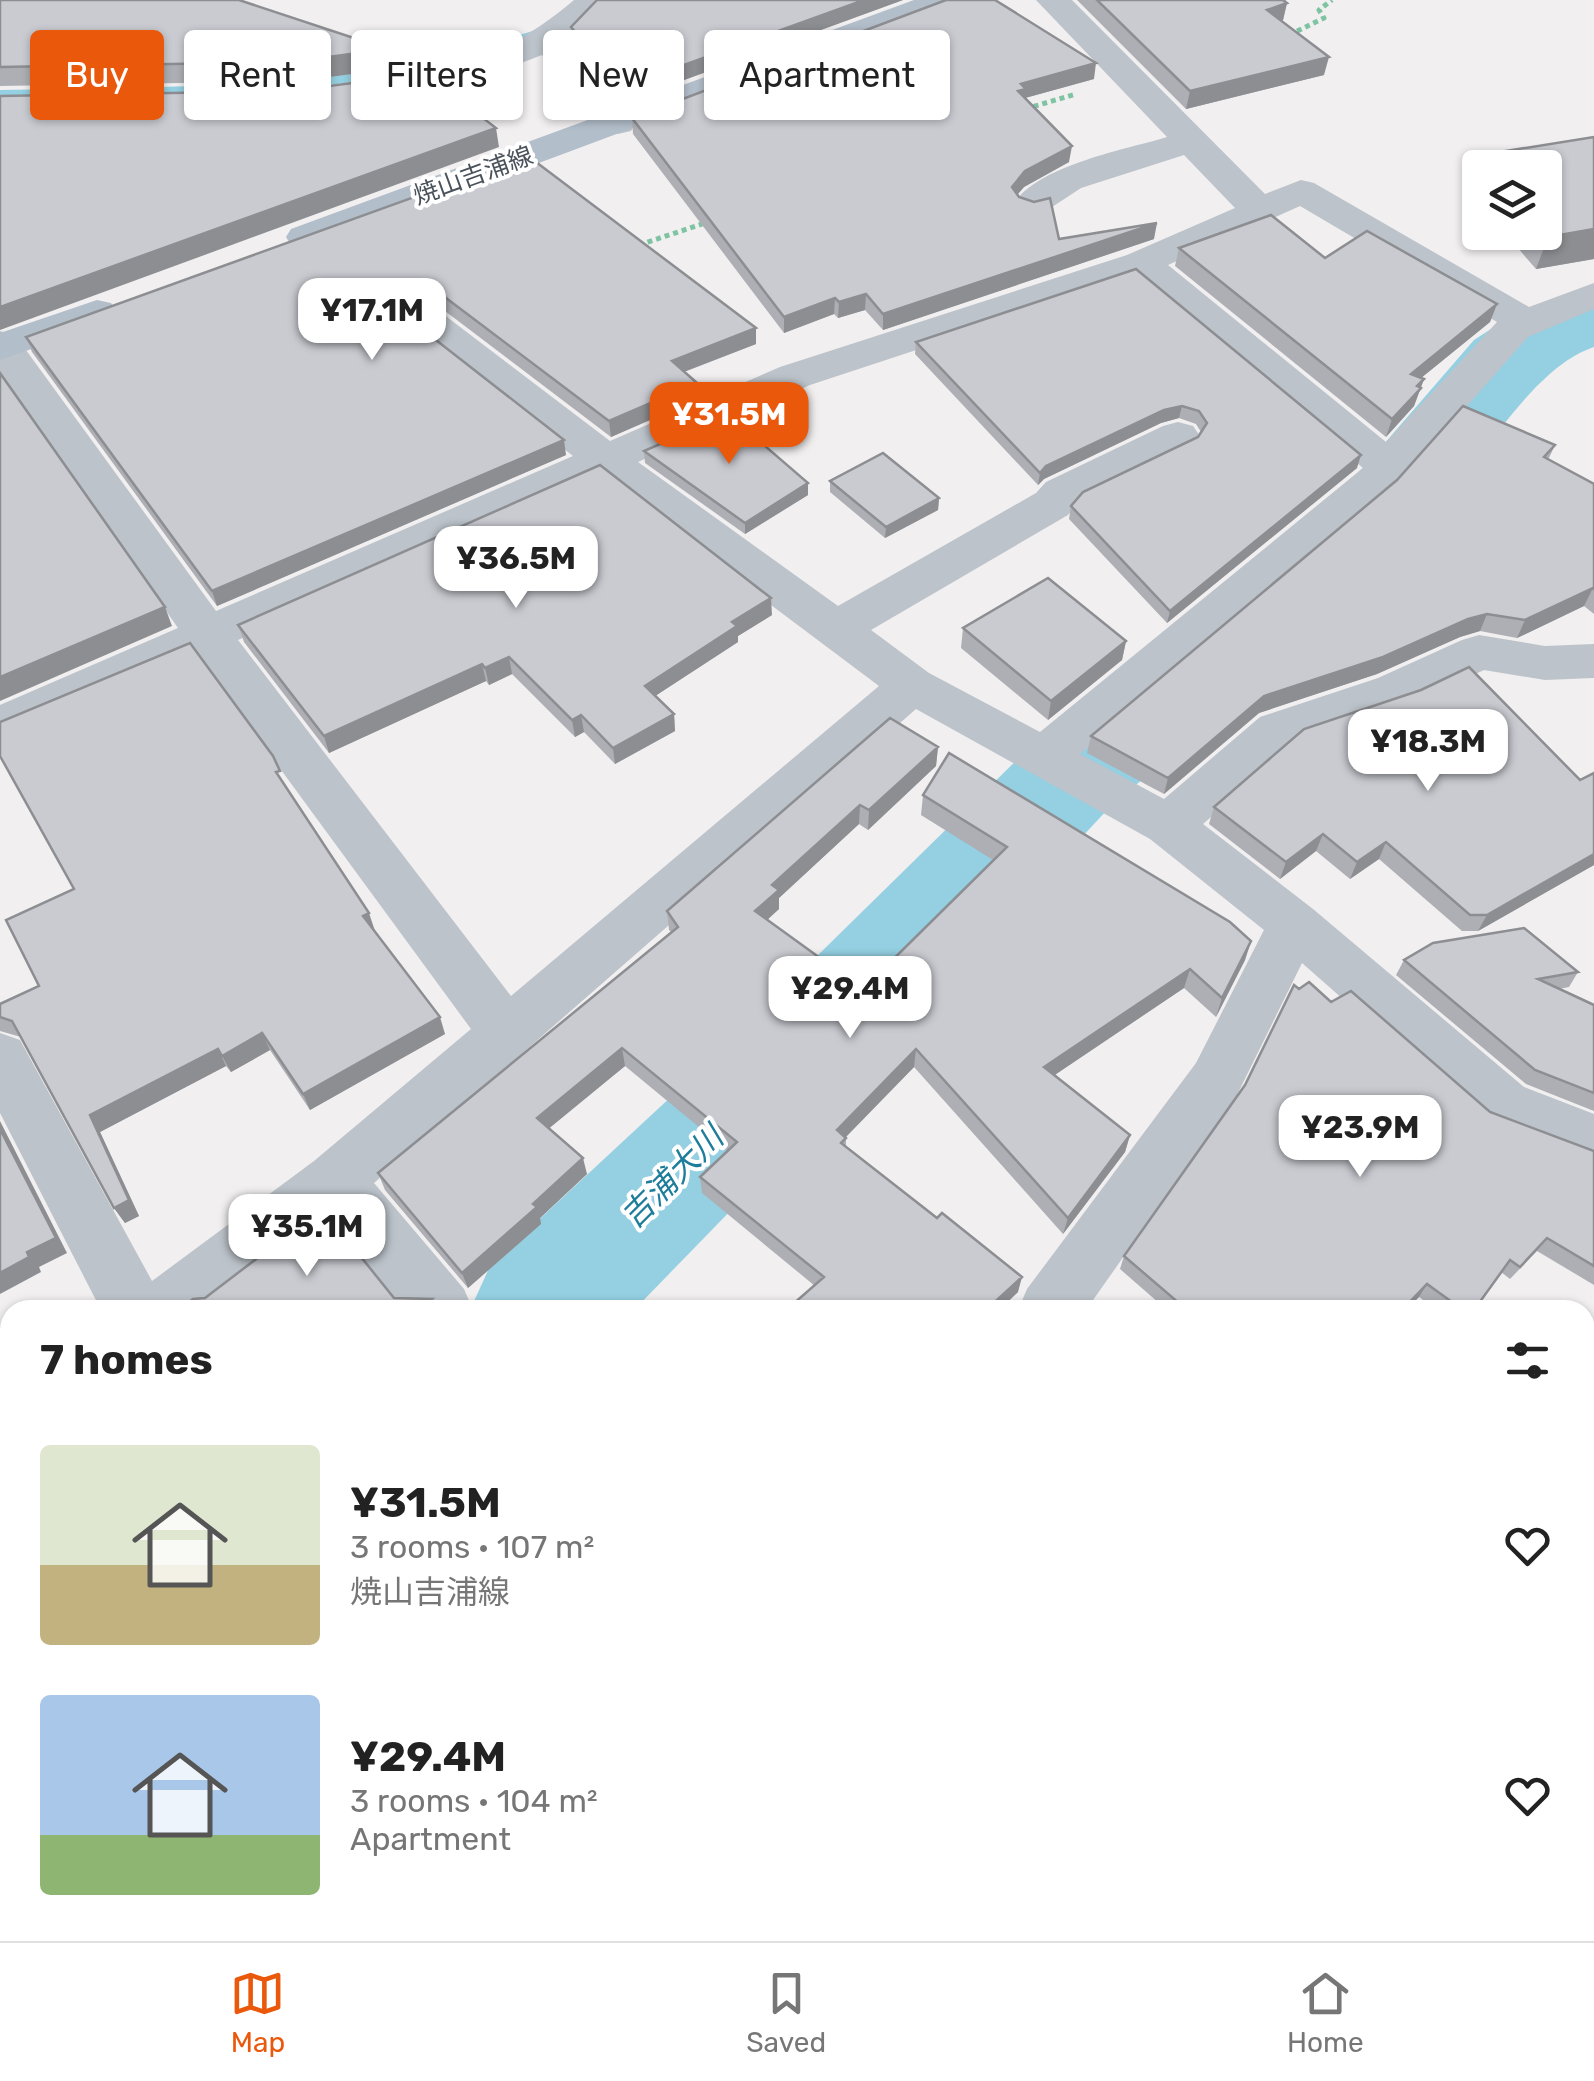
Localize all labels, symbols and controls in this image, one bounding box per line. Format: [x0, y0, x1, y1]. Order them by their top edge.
chip: Buy [30, 30, 164, 120]
chip: Rent [184, 30, 331, 120]
chip: Filters [351, 30, 523, 120]
chip: New [543, 30, 684, 120]
chip: Apartment [704, 30, 950, 120]
street label: 焼山吉浦線 [409, 140, 537, 210]
map controls [1462, 150, 1562, 250]
button: layers [1462, 150, 1562, 250]
pin: ¥17.1M [291, 278, 453, 363]
text: ¥17.1M [320, 291, 424, 329]
pin: ¥31.5M [648, 382, 810, 467]
text: ¥31.5M [672, 395, 786, 433]
pin: ¥36.5M [435, 526, 597, 611]
text: ¥36.5M [456, 539, 576, 577]
pin: ¥18.3M [1347, 709, 1509, 794]
text: ¥18.3M [1370, 722, 1486, 760]
pin: ¥29.4M [769, 956, 931, 1041]
text: ¥29.4M [791, 969, 909, 1007]
pin: ¥23.9M [1279, 1095, 1441, 1180]
text: ¥23.9M [1301, 1108, 1419, 1146]
water label: 吉浦大川 [613, 1116, 733, 1236]
pin: ¥35.1M [226, 1194, 388, 1279]
text: ¥35.1M [250, 1207, 364, 1245]
icon: filters [1500, 1333, 1555, 1388]
text: 7 homes [40, 1335, 213, 1385]
text: ¥31.5M [350, 1478, 501, 1528]
icon: home [120, 1485, 240, 1605]
icon: heart [1500, 1518, 1555, 1573]
text: 3 rooms · 107 m² [350, 1528, 594, 1566]
text: 焼山吉浦線 [350, 1573, 510, 1611]
text: ¥29.4M [350, 1732, 506, 1782]
icon: home [120, 1735, 240, 1855]
icon: heart [1500, 1768, 1555, 1823]
text: 3 rooms · 104 m² [350, 1782, 598, 1820]
text: Apartment [350, 1820, 511, 1858]
tab: Map [230, 1966, 285, 2059]
tab: Saved [746, 1966, 826, 2059]
tab: Home [1287, 1966, 1364, 2059]

